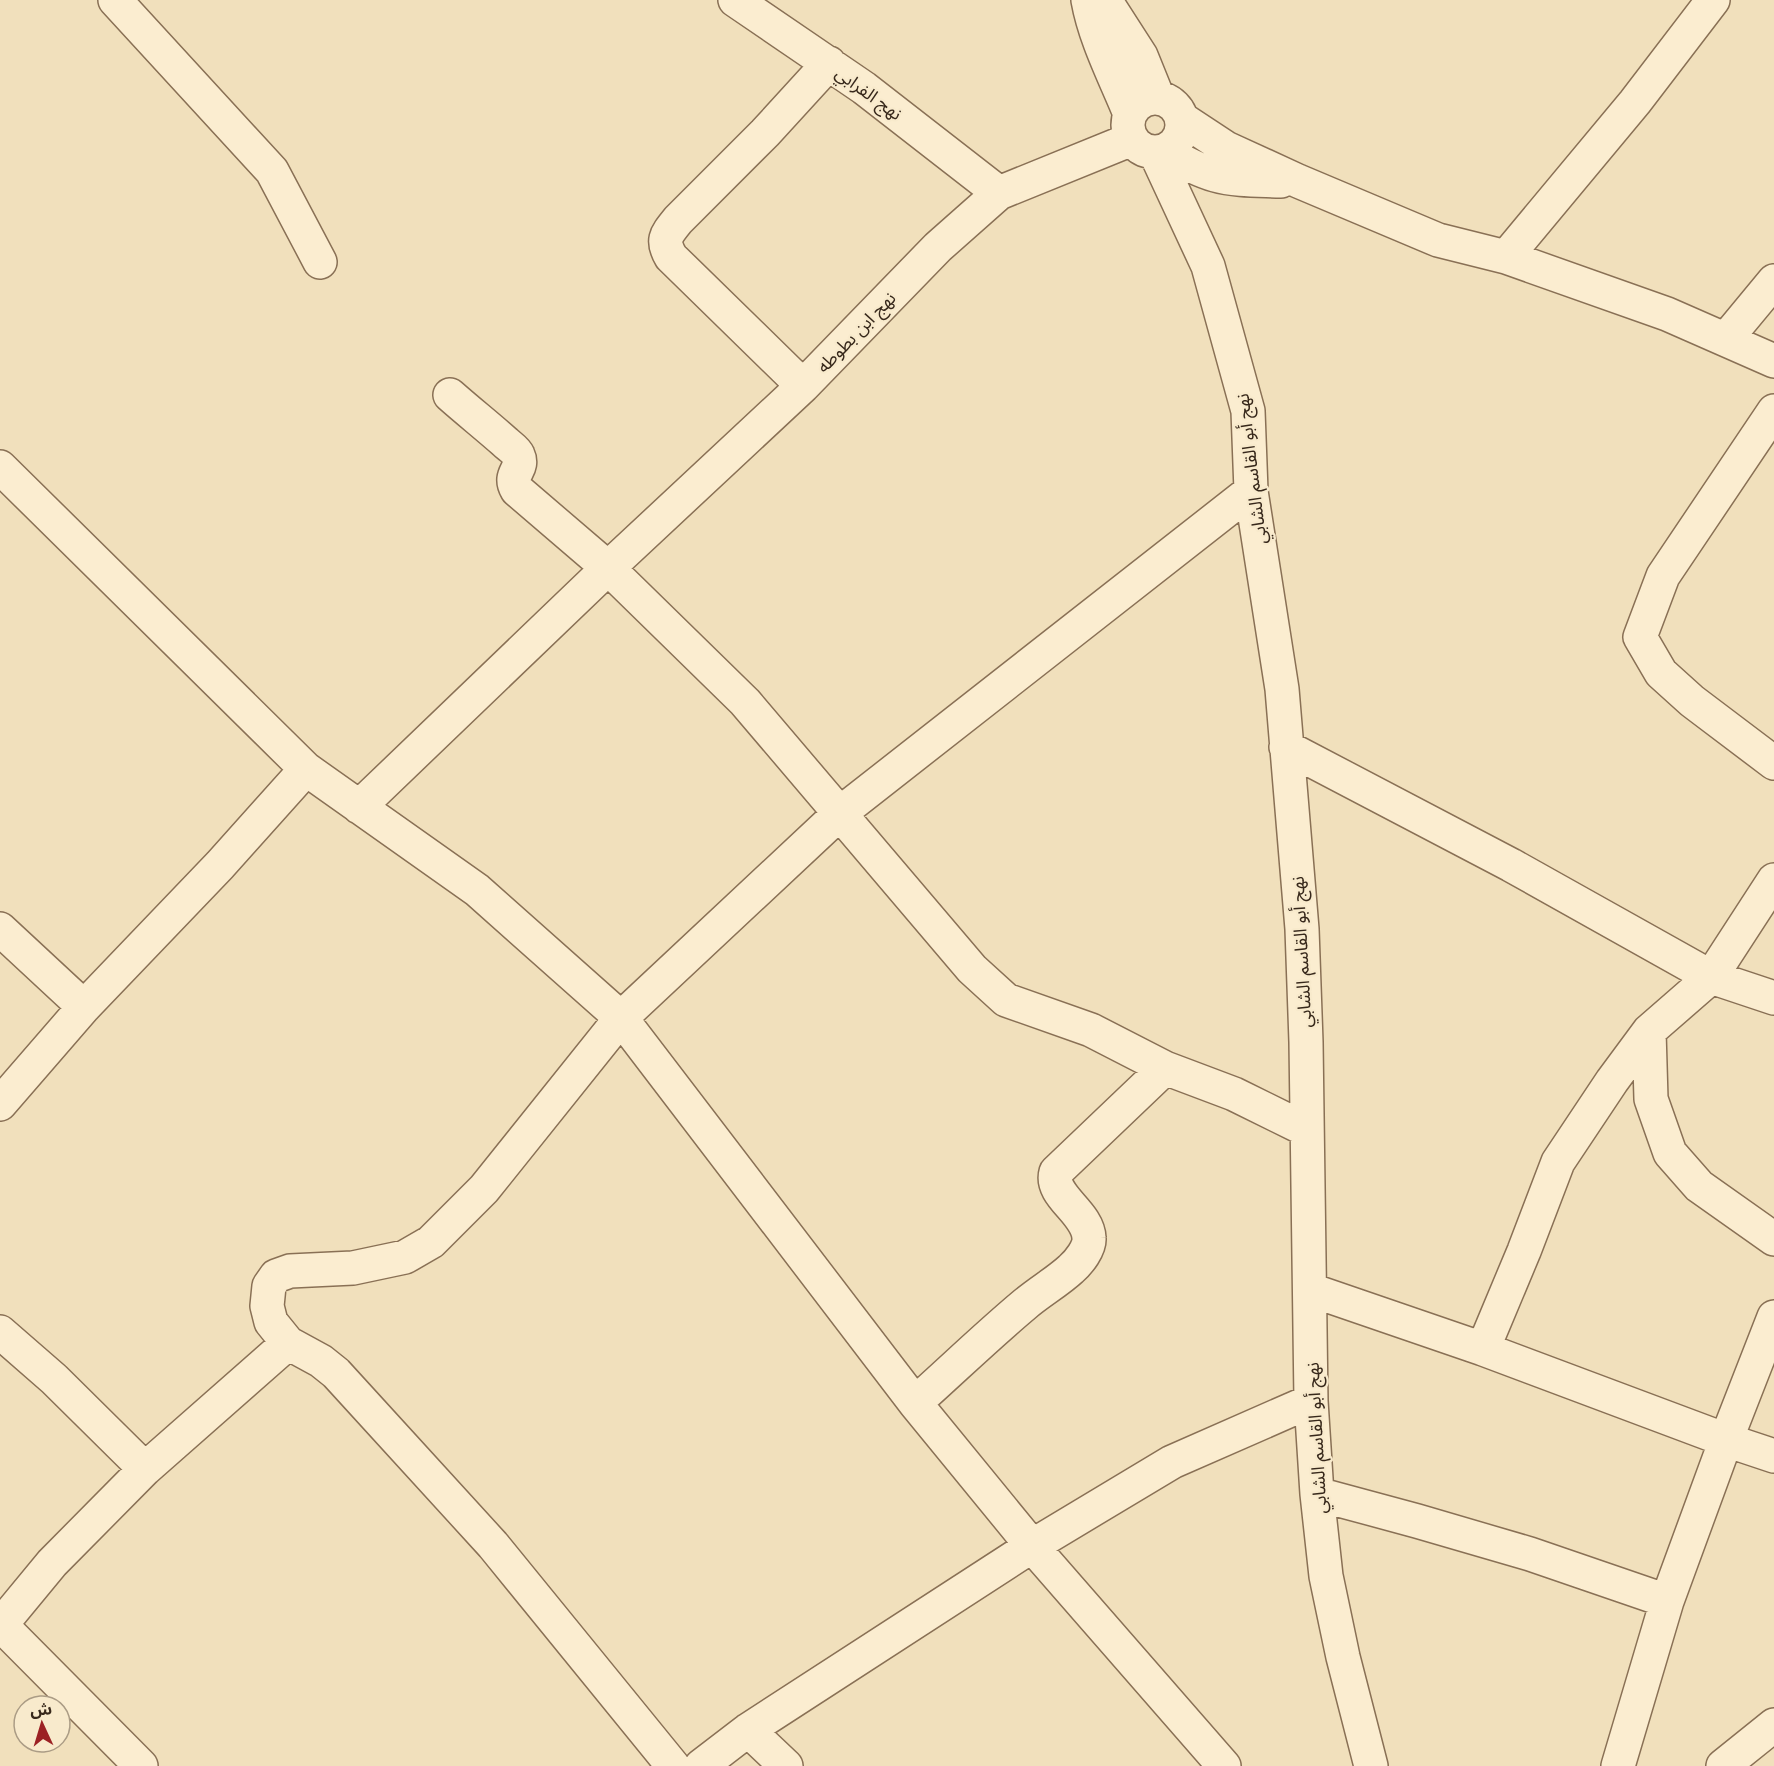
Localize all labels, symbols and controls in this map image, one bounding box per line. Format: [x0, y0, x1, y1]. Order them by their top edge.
street label: نهج الفرابي [830, 62, 906, 127]
street label: نهج ابن بطوطه [812, 287, 902, 379]
street label: نهج أبو القاسم الشابي [1231, 392, 1274, 546]
street label: نهج أبو القاسم الشابي [1286, 875, 1319, 1028]
street label: نهج أبو القاسم الشابي [1301, 1361, 1334, 1514]
north arrow [12, 1694, 72, 1754]
text: ش [29, 1699, 53, 1720]

